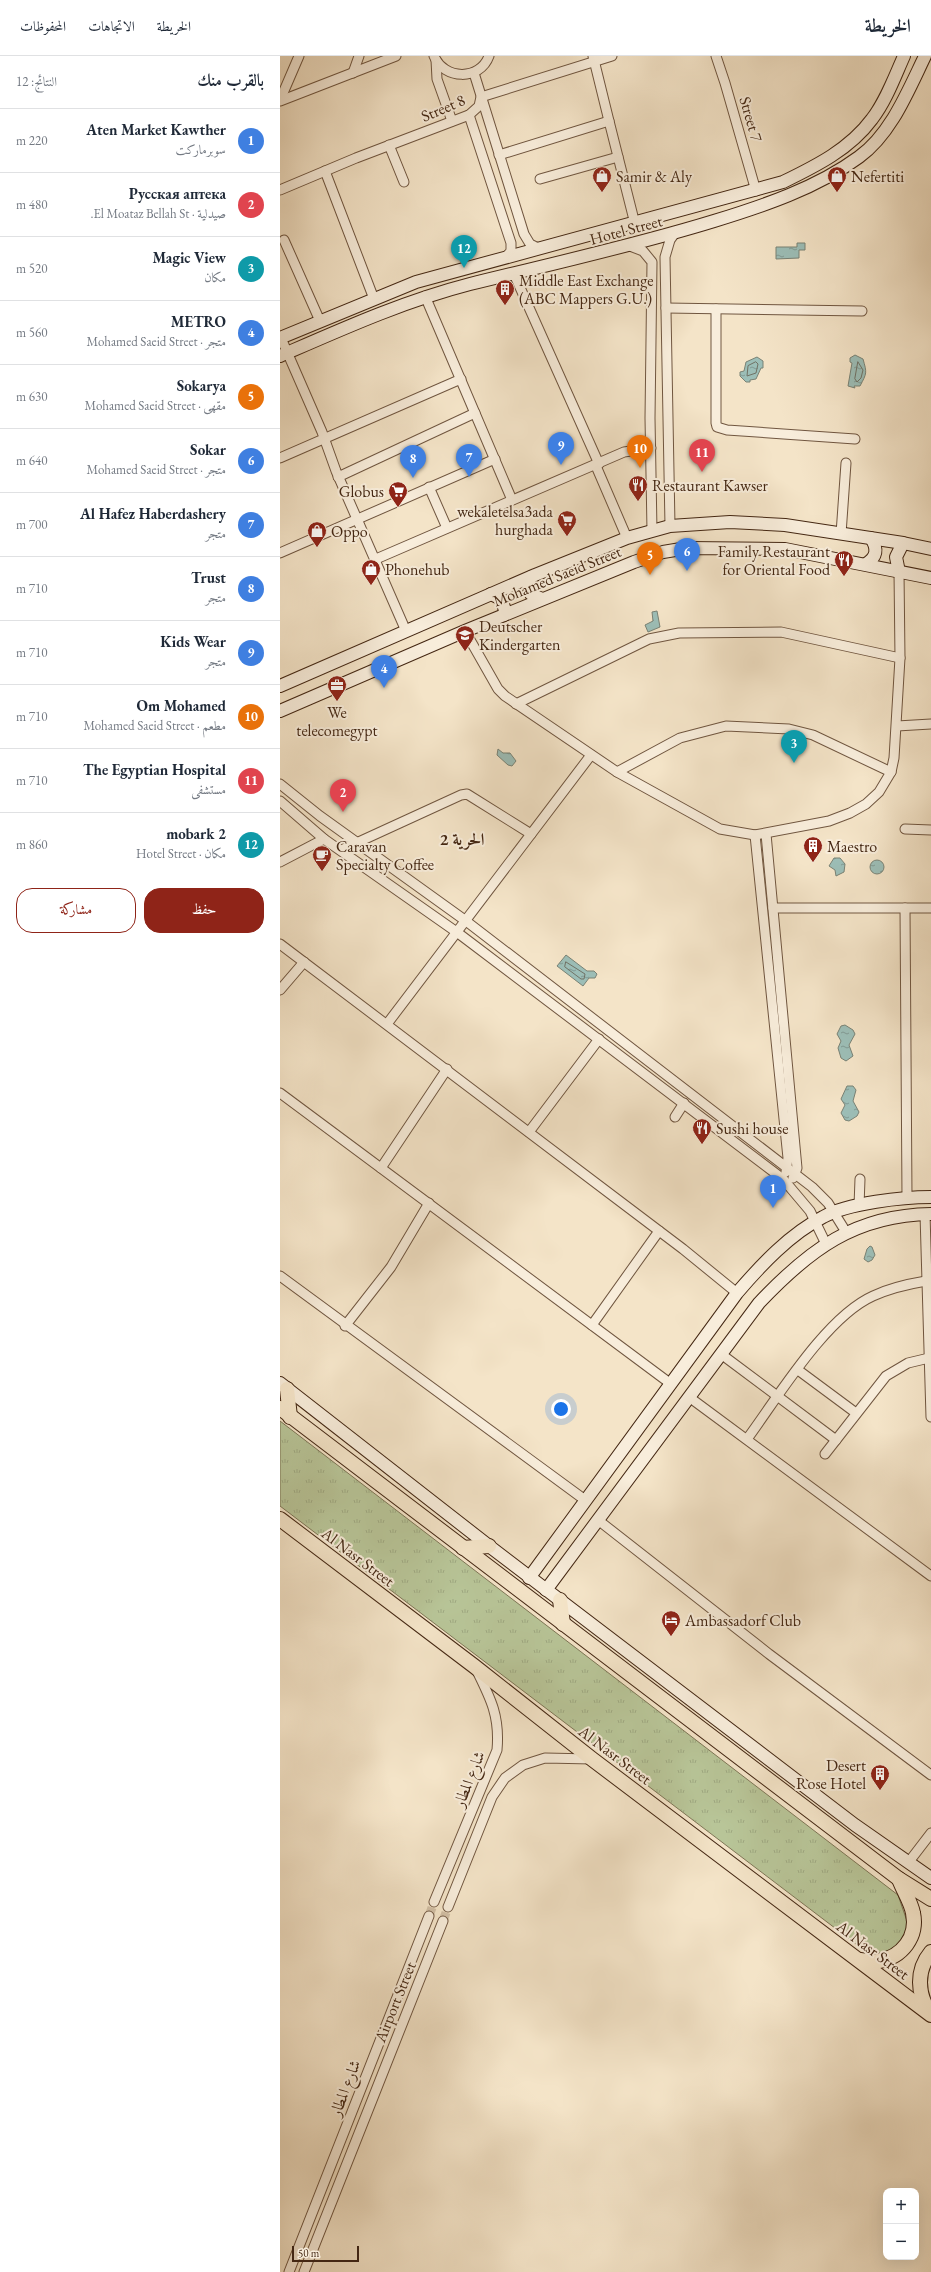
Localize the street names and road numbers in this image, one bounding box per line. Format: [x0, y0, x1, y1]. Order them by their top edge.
street label: Street 8 [418, 89, 469, 127]
street label: Street 7 [735, 94, 768, 144]
street label: Hotel Street [587, 210, 665, 250]
street label: Mohamed Saeid Street [490, 541, 624, 611]
street label: Al Nasr Street [317, 1522, 399, 1591]
street label: Al Nasr Street [574, 1720, 656, 1789]
street label: شارع المطار [447, 1748, 493, 1813]
street label: Al Nasr Street [832, 1915, 914, 1984]
street label: Airport Street [369, 1959, 421, 2046]
street label: شارع المطار [324, 2057, 368, 2122]

